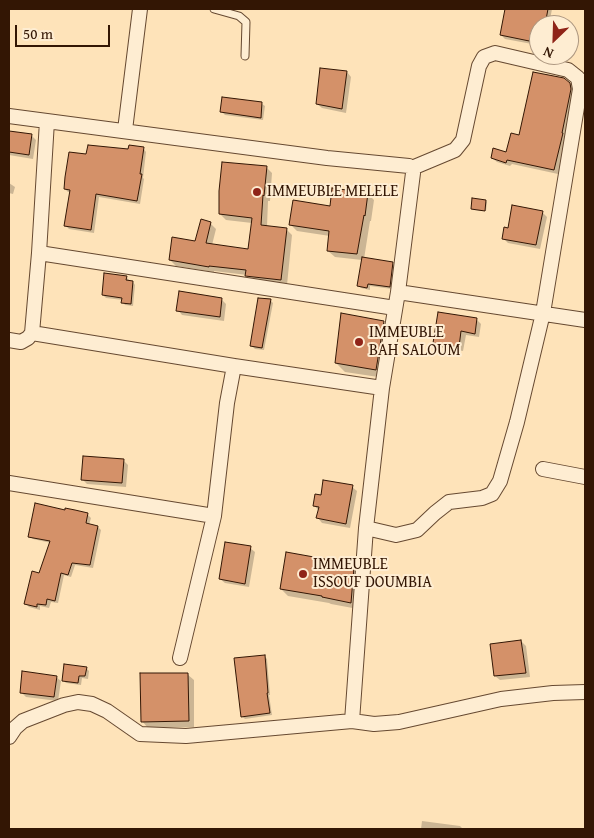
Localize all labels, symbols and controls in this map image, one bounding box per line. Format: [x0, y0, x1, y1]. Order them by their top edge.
scale bar [18, 15, 112, 47]
north arrow [529, 15, 579, 65]
text: 50 m [23, 23, 53, 44]
text: N [540, 42, 557, 64]
place label: IMMEUBLE MELELE [267, 182, 398, 202]
marker: IMMEUBLE MELELE [251, 186, 263, 198]
place label: IMMEUBLE BAH SALOUM [369, 323, 461, 361]
marker: IMMEUBLE BAH SALOUM [353, 336, 365, 348]
place label: IMMEUBLE ISSOUF DOUMBIA [313, 555, 432, 593]
marker: IMMEUBLE ISSOUF DOUMBIA [297, 568, 309, 580]

